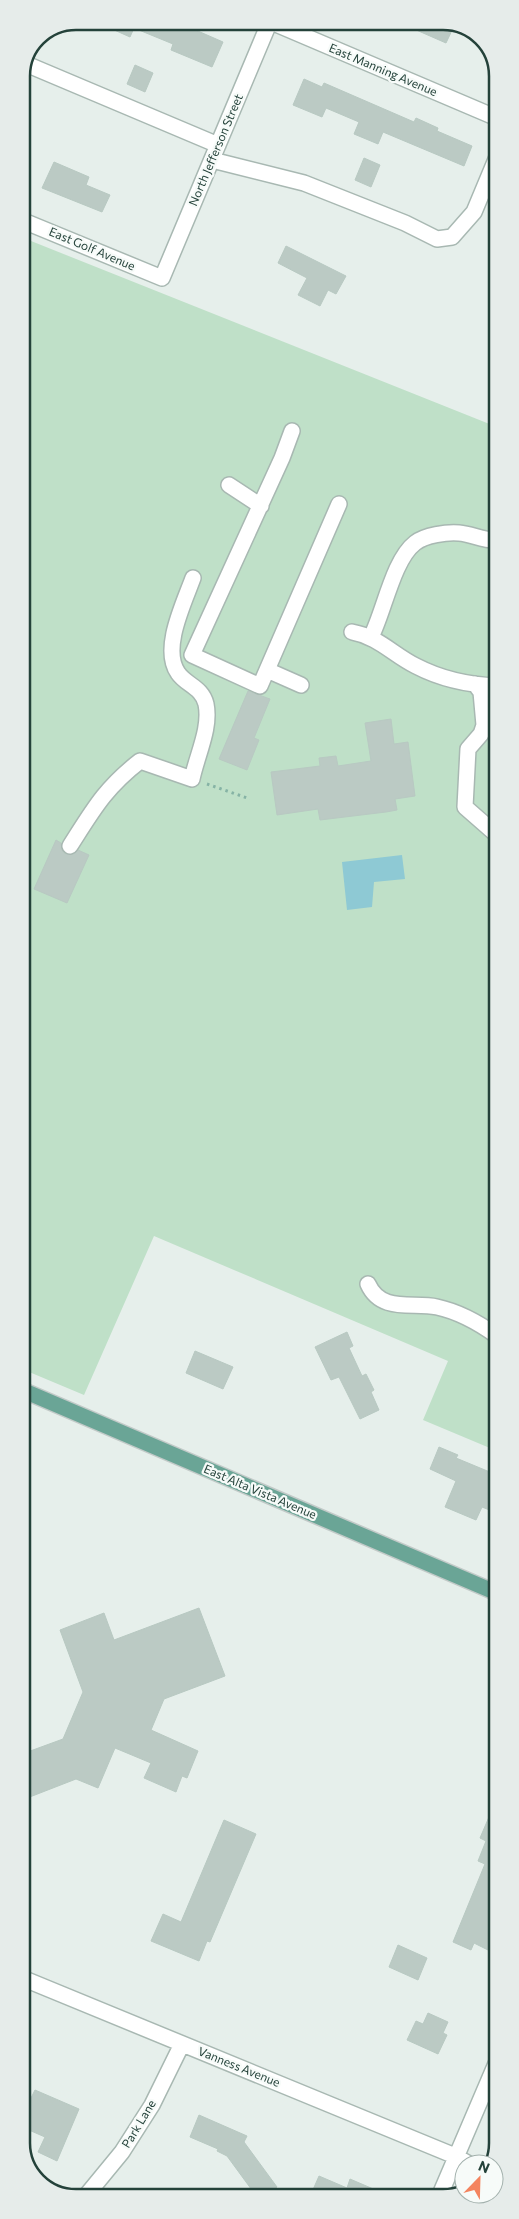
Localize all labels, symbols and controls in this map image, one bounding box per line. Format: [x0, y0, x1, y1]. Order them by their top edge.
street label: East Manning Avenue [327, 40, 440, 98]
street label: North Jefferson Street [185, 91, 246, 208]
street label: East Golf Avenue [47, 224, 138, 273]
street label: East Alta Vista Avenue [202, 1461, 319, 1521]
street label: Vanness Avenue [196, 2043, 282, 2089]
street label: Park Lane [118, 2097, 158, 2150]
north arrow [454, 2154, 504, 2204]
text: N [476, 2157, 492, 2176]

